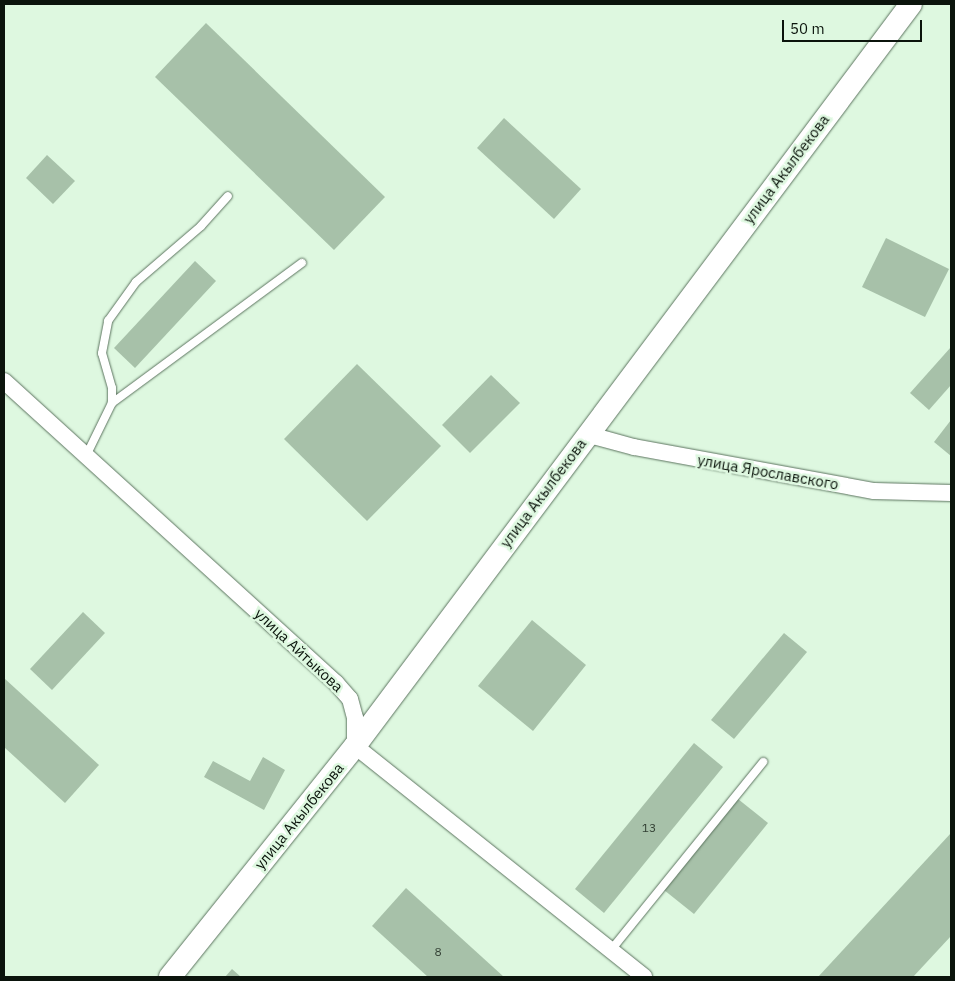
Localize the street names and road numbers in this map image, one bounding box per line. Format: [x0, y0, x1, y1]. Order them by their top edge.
street label: улица Акылбекова [739, 111, 833, 227]
street label: улица Акылбекова [496, 435, 590, 551]
street label: улица Ярославского [696, 451, 840, 493]
street label: улица Айтыкова [251, 604, 347, 696]
street label: улица Акылбекова [251, 759, 347, 873]

